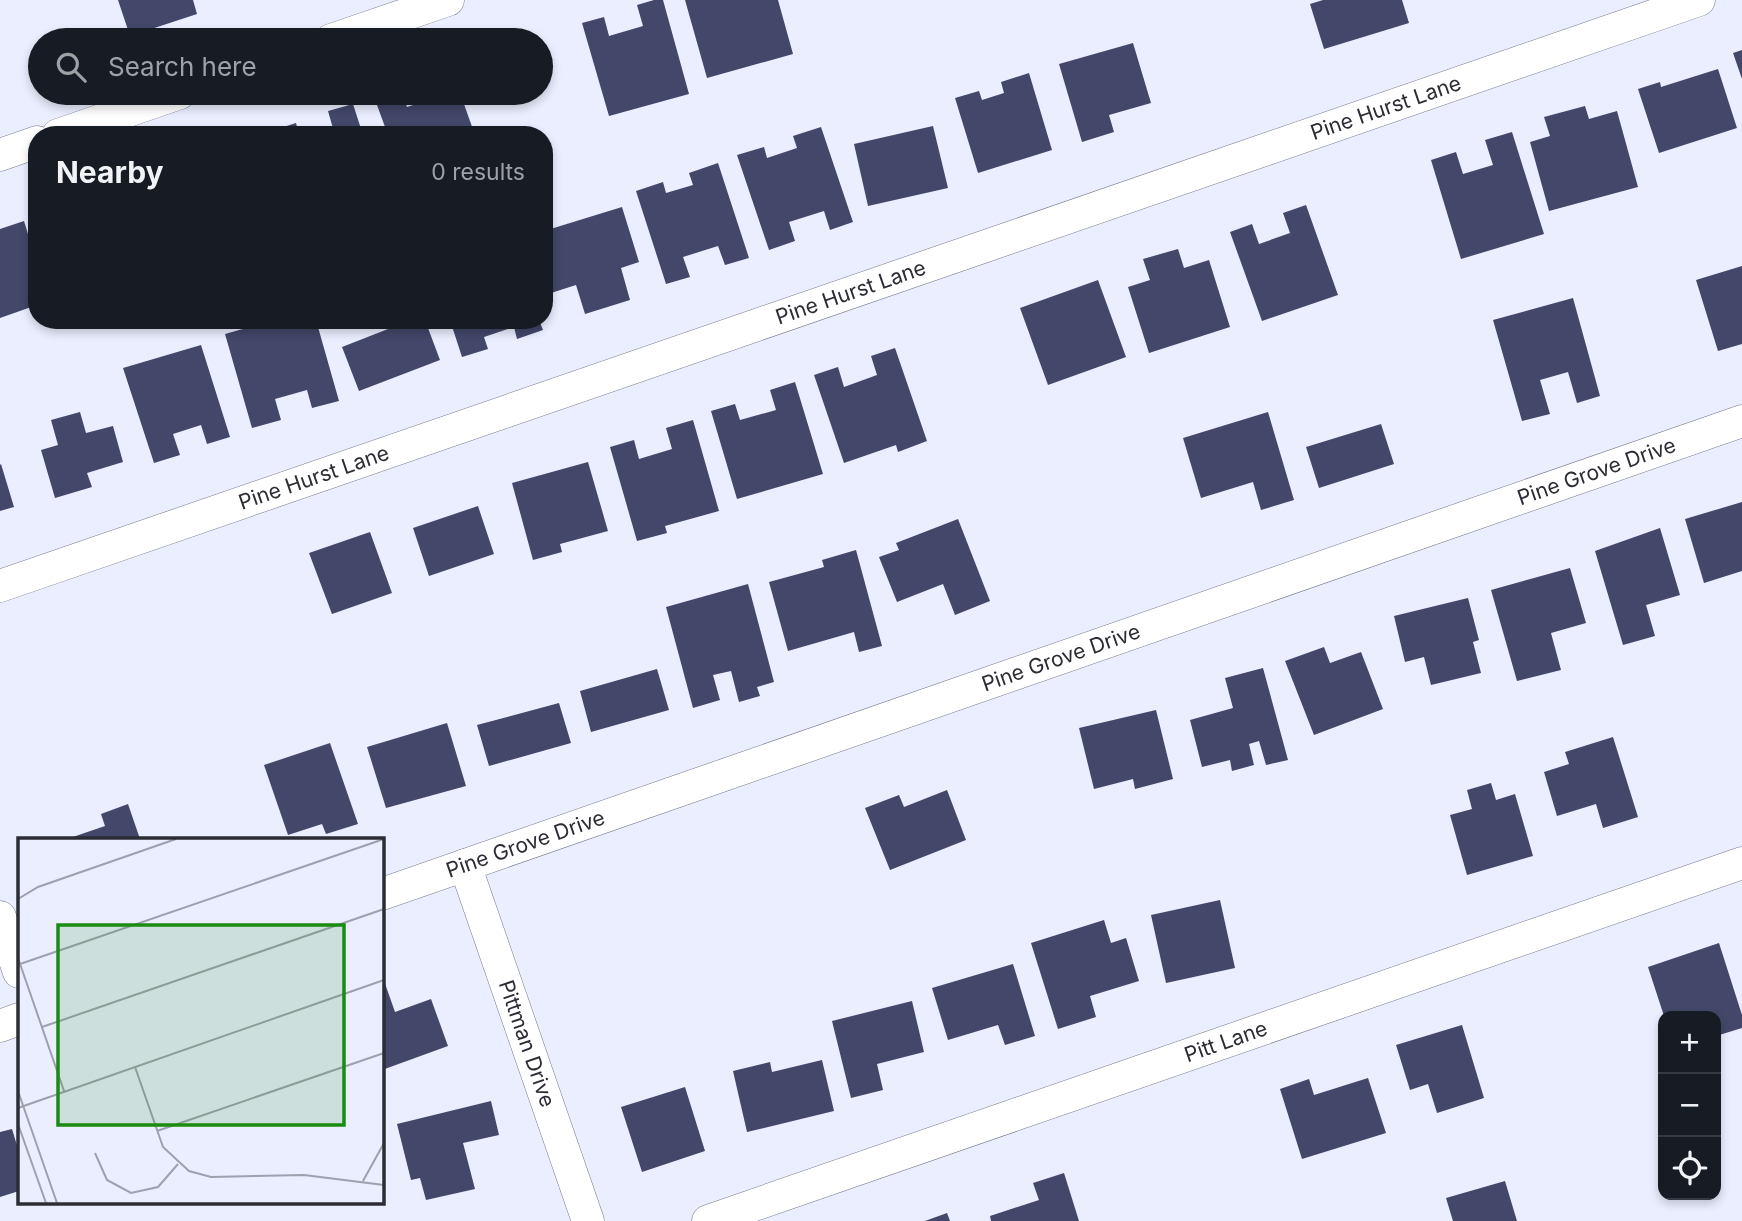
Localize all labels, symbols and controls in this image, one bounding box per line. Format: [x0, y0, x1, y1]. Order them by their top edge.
search box [28, 28, 553, 105]
icon: search [52, 48, 90, 86]
text: Search here [108, 51, 257, 82]
street label: Pine Hurst Lane [1307, 70, 1464, 145]
text: Nearby [56, 154, 164, 190]
text: 0 results [431, 158, 525, 186]
street label: Pine Hurst Lane [772, 255, 929, 330]
street label: Pine Grove Drive [1514, 432, 1679, 510]
street label: Pine Hurst Lane [235, 440, 392, 515]
street label: Pine Grove Drive [978, 618, 1144, 696]
street label: Pine Grove Drive [443, 804, 608, 883]
inset map [18, 838, 383, 1204]
street label: Pittman Drive [494, 977, 561, 1110]
map controls [1658, 1011, 1721, 1200]
button: + [1658, 1011, 1721, 1074]
street label: Pitt Lane [1181, 1015, 1270, 1067]
button: − [1658, 1074, 1721, 1137]
button: locate [1658, 1137, 1721, 1200]

